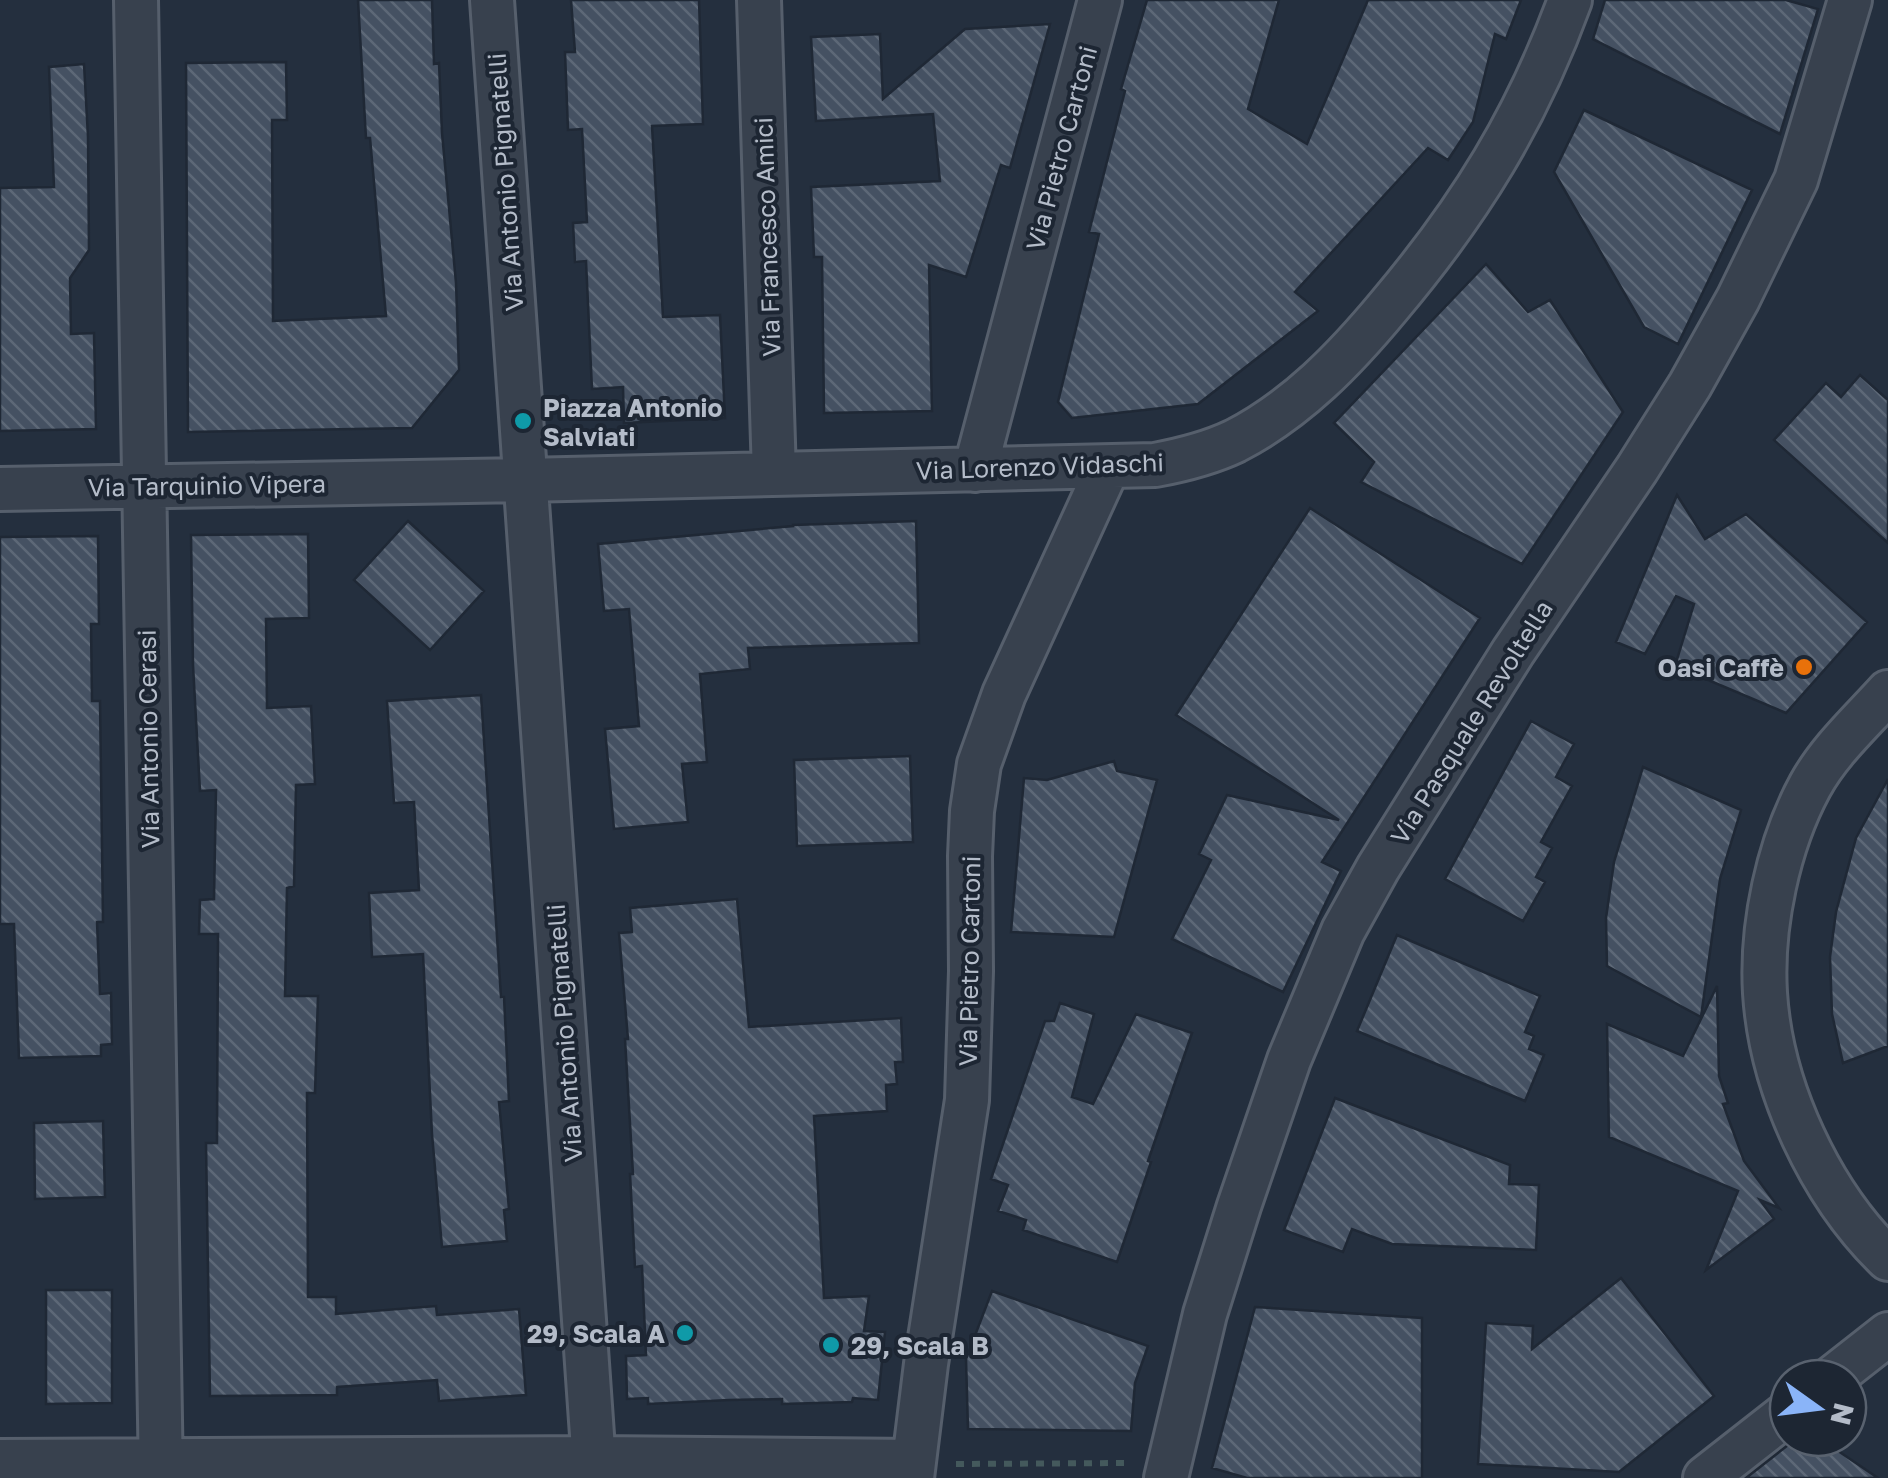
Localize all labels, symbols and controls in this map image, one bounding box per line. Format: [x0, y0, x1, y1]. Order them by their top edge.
street label: Via Pietro Cartoni [1019, 42, 1103, 254]
street label: Via Antonio Pignatelli [481, 52, 529, 312]
street label: Via Francesco Amici [747, 117, 787, 357]
place label: Piazza Antonio Salviati [543, 392, 722, 452]
marker: Piazza Antonio Salviati [512, 410, 534, 432]
street label: Via Lorenzo Vidaschi [915, 446, 1165, 486]
street label: Via Tarquinio Vipera [88, 467, 326, 503]
street label: Via Pasquale Revoltella [1383, 594, 1559, 850]
street label: Via Antonio Cerasi [131, 629, 165, 849]
place label: Oasi Caffè [1658, 652, 1784, 683]
marker: Oasi Caffè [1793, 656, 1815, 678]
street label: Via Pietro Cartoni [952, 855, 986, 1067]
street label: Via Antonio Pignatelli [540, 903, 588, 1163]
place label: 29, Scala A [527, 1318, 665, 1349]
marker: 29, Scala A [674, 1322, 696, 1344]
place label: 29, Scala B [851, 1330, 989, 1361]
marker: 29, Scala B [820, 1334, 842, 1356]
north arrow [1768, 1358, 1868, 1458]
text: N [1824, 1400, 1861, 1428]

